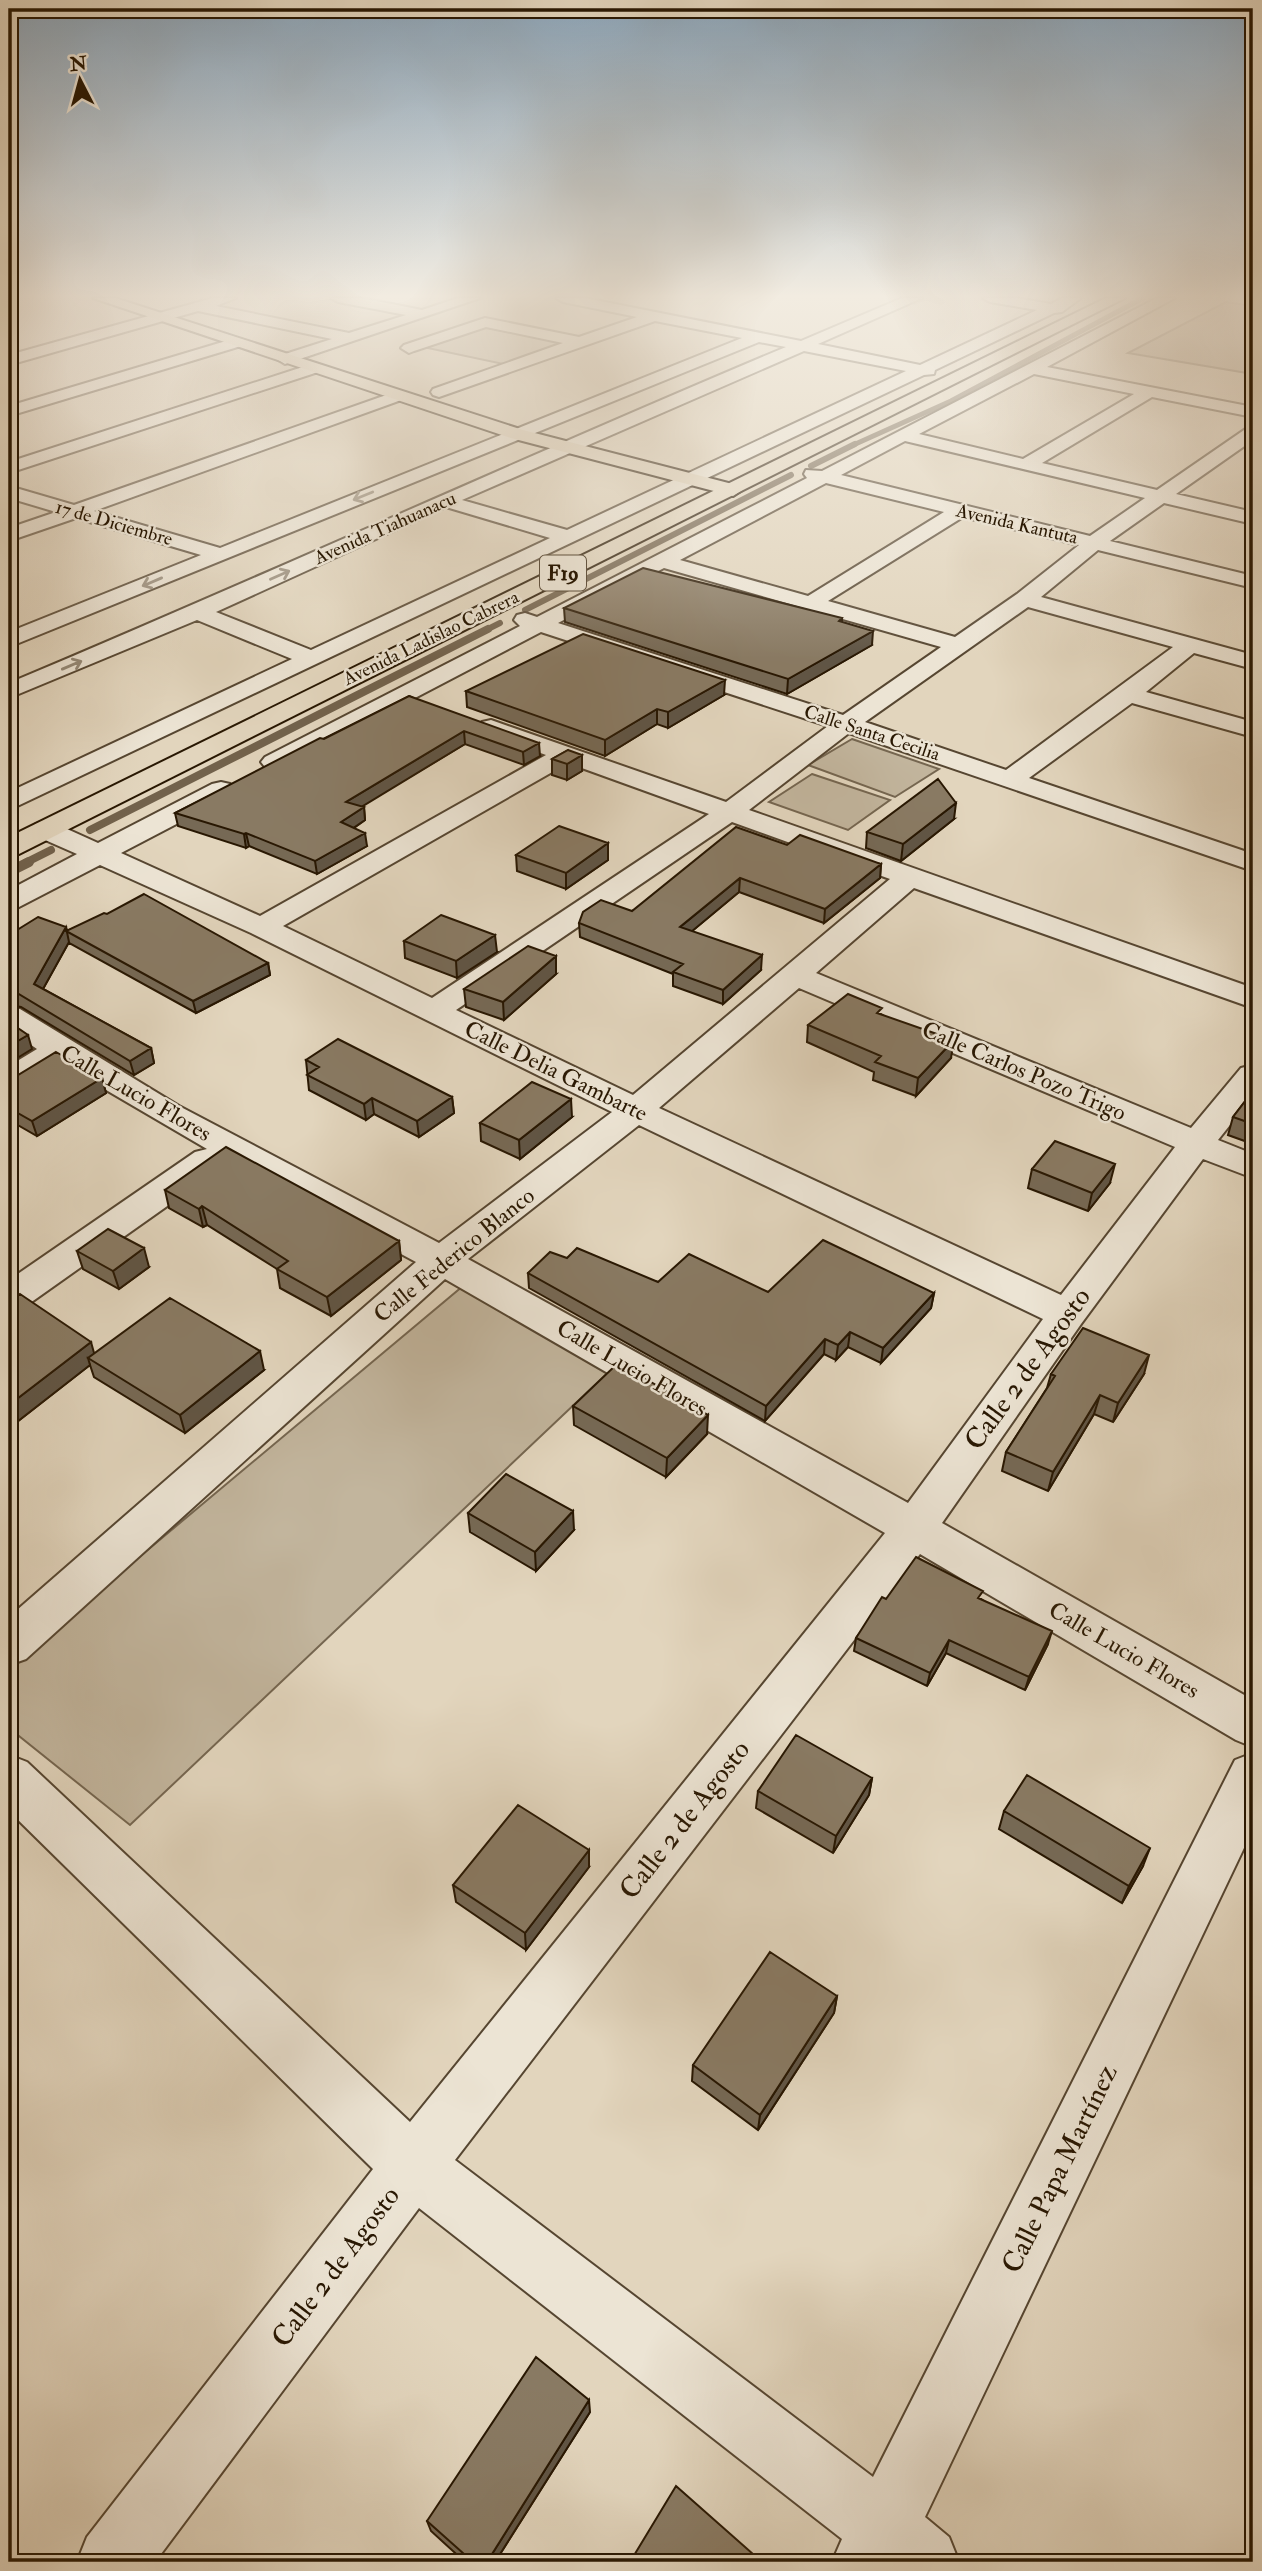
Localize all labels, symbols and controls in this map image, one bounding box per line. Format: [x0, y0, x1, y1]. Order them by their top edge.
north arrow [46, 46, 116, 116]
text: N [68, 51, 89, 77]
street label: Avenida Tiahuanacu [309, 486, 460, 570]
one-way arrow [352, 491, 374, 504]
street label: 17 de Diciembre [53, 495, 175, 551]
street label: Avenida Kantuta [953, 498, 1080, 550]
road number: F19 [540, 556, 586, 590]
one-way arrow [269, 568, 291, 581]
one-way arrow [142, 576, 163, 589]
street label: Avenida Ladislao Cabrera [338, 585, 523, 691]
one-way arrow [60, 658, 82, 671]
street label: Calle Santa Cecilia [801, 700, 943, 766]
street label: Calle Delia Gambarte [460, 1014, 653, 1128]
street label: Calle Carlos Pozo Trigo [917, 1015, 1131, 1127]
street label: Calle Lucio Flores [55, 1038, 217, 1148]
street label: Calle Federico Blanco [368, 1181, 540, 1329]
street label: Calle 2 de Agosto [957, 1281, 1099, 1457]
street label: Calle Lucio Flores [551, 1313, 713, 1423]
street label: Calle Lucio Flores [1043, 1595, 1205, 1705]
street label: Calle 2 de Agosto [612, 1733, 758, 1907]
street label: Calle Papa Martínez [994, 2059, 1126, 2279]
street label: Calle 2 de Agosto [264, 2180, 408, 2354]

